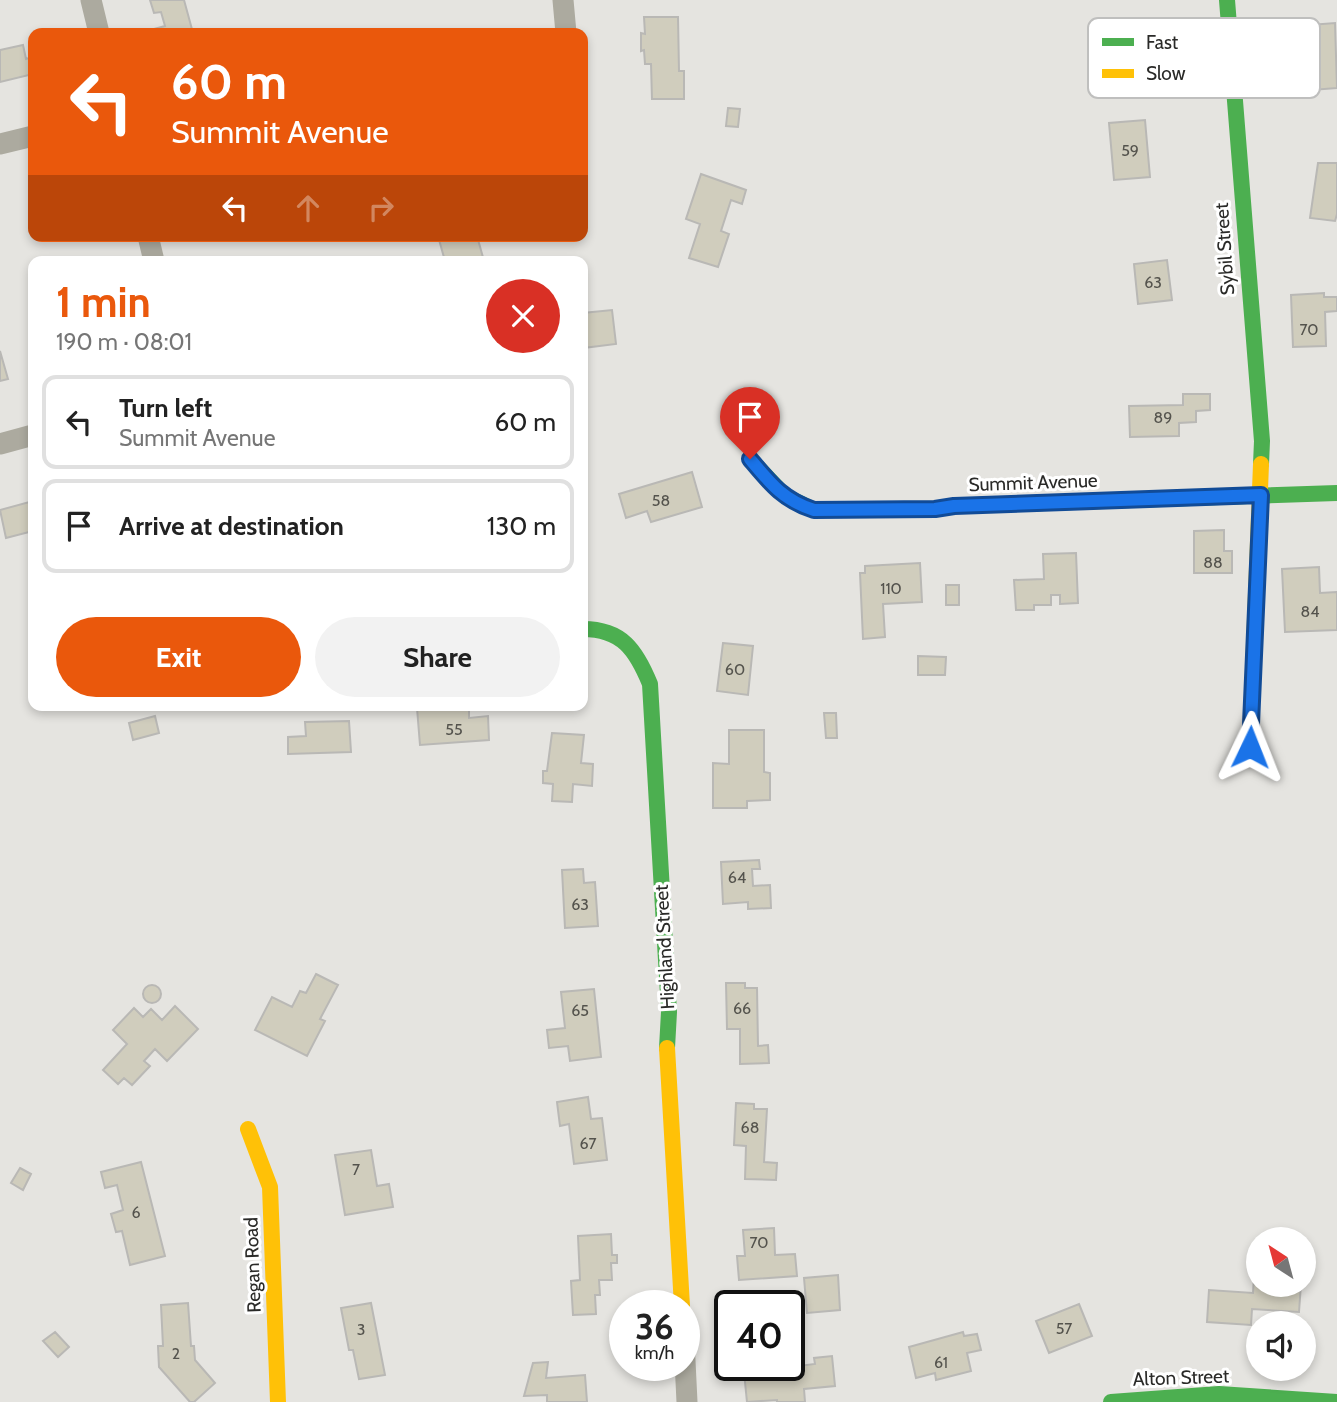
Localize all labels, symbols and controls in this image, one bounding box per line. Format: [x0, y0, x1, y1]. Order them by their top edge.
legend [1088, 18, 1320, 98]
text: Fast [1146, 31, 1179, 54]
text: 60 m [171, 52, 287, 111]
icon: left [56, 56, 147, 147]
text: Slow [1146, 62, 1186, 85]
text: Summit Avenue [171, 112, 389, 151]
house number: 59 [1121, 141, 1139, 160]
icon: left [216, 189, 254, 227]
icon: ahead [289, 189, 327, 227]
icon: right [362, 189, 400, 227]
street label: Sybil Street [1210, 201, 1239, 296]
house number: 63 [1144, 273, 1162, 292]
text: 1 min [56, 276, 151, 328]
button: close [486, 279, 560, 353]
house number: 70 [1299, 320, 1319, 339]
text: 190 m · 08:01 [56, 328, 192, 356]
pin [720, 387, 780, 459]
text: Turn left [119, 392, 212, 424]
icon: arrive [731, 398, 769, 436]
icon: left [60, 403, 98, 441]
text: 60 m [494, 406, 556, 438]
house number: 89 [1154, 408, 1172, 427]
text: Summit Avenue [119, 424, 275, 452]
street label: Summit Avenue [968, 469, 1098, 496]
house number: 58 [652, 491, 670, 510]
icon: arrive [60, 507, 98, 545]
text: Arrive at destination [119, 510, 344, 542]
text: 130 m [487, 510, 556, 542]
house number: 88 [1203, 553, 1223, 572]
house number: 110 [880, 579, 902, 598]
house number: 84 [1301, 602, 1319, 621]
button: Exit [56, 617, 301, 697]
button: Share [315, 617, 560, 697]
house number: 60 [725, 660, 745, 679]
position arrow [1213, 710, 1287, 784]
house number: 55 [445, 720, 463, 739]
house number: 64 [728, 868, 746, 887]
street label: Highland Street [650, 883, 679, 1010]
house number: 63 [571, 895, 589, 914]
house number: 66 [733, 999, 751, 1018]
house number: 65 [571, 1001, 589, 1020]
house number: 68 [741, 1118, 759, 1137]
house number: 67 [579, 1134, 597, 1153]
house number: 7 [352, 1160, 360, 1179]
house number: 6 [131, 1203, 141, 1222]
street label: Regan Road [239, 1217, 266, 1313]
north arrow [1246, 1227, 1316, 1297]
map controls [1246, 1227, 1316, 1381]
house number: 70 [749, 1233, 769, 1252]
speed limit sign: 40 [714, 1290, 805, 1381]
text: 36 [635, 1305, 674, 1348]
button: sound [1246, 1311, 1316, 1381]
house number: 57 [1056, 1319, 1072, 1338]
house number: 3 [357, 1320, 365, 1339]
text: km/h [635, 1342, 674, 1364]
house number: 2 [172, 1344, 180, 1363]
house number: 61 [934, 1353, 948, 1372]
street label: Alton Street [1132, 1364, 1230, 1391]

